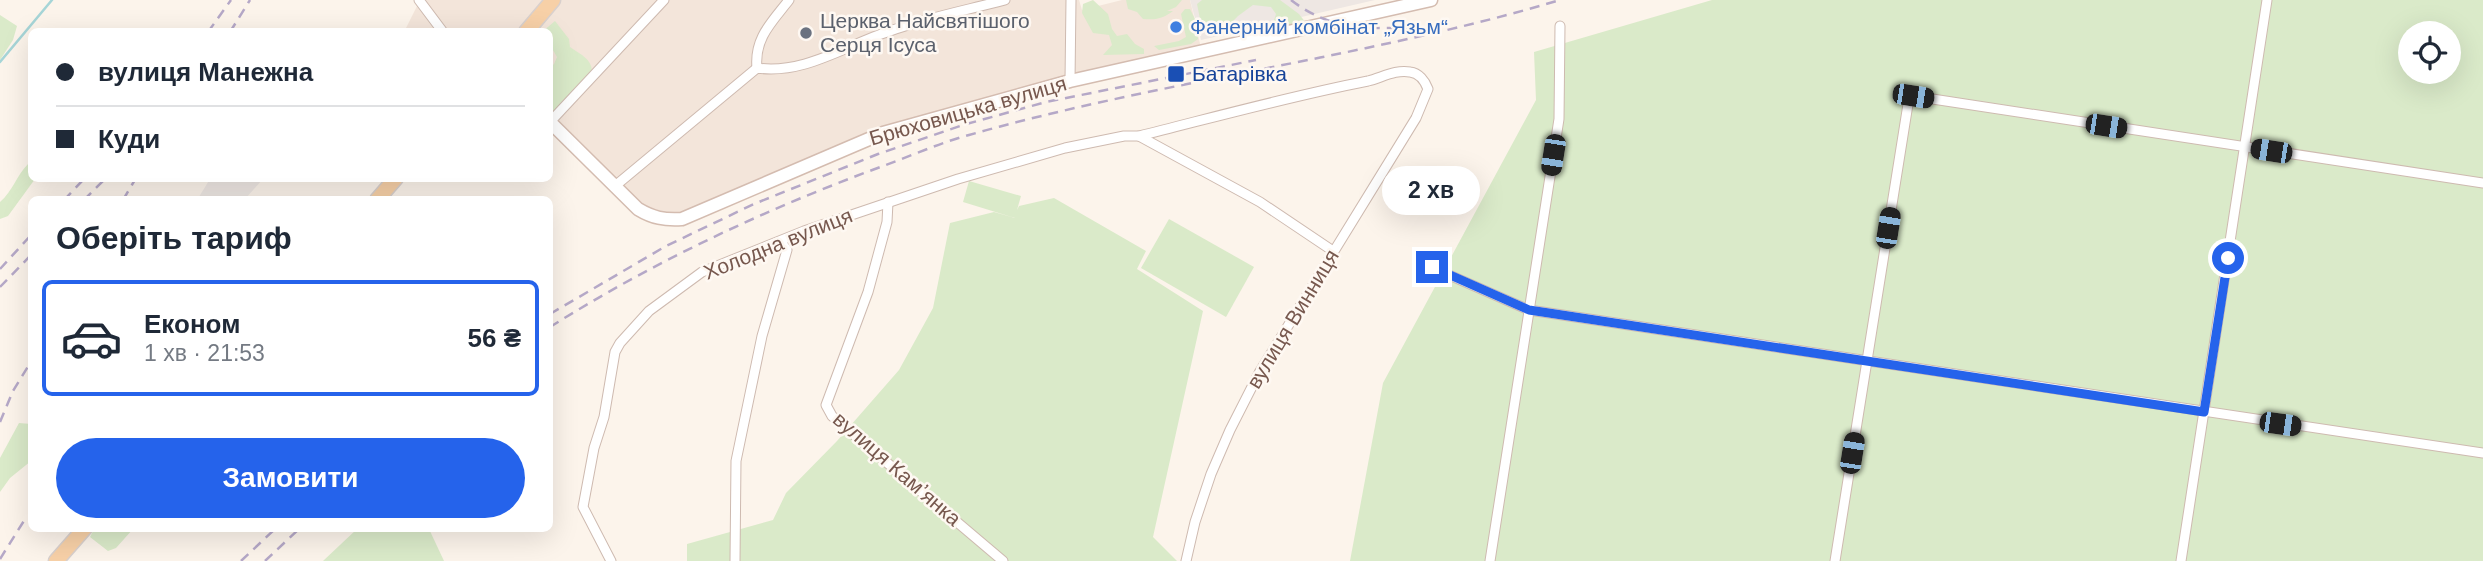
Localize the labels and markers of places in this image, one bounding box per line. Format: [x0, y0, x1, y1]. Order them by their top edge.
place label: Церква Найсвятішого Серця Ісуса [820, 9, 1030, 56]
place label: Фанерний комбінат „Язьм“ [1190, 15, 1448, 38]
marker: Фанерний комбінат „Язьм“ [1168, 19, 1184, 35]
marker: Церква Найсвятішого Серця Ісуса [798, 25, 814, 41]
place label: Батарівка [1192, 62, 1287, 85]
marker: Батарівка [1166, 64, 1186, 84]

